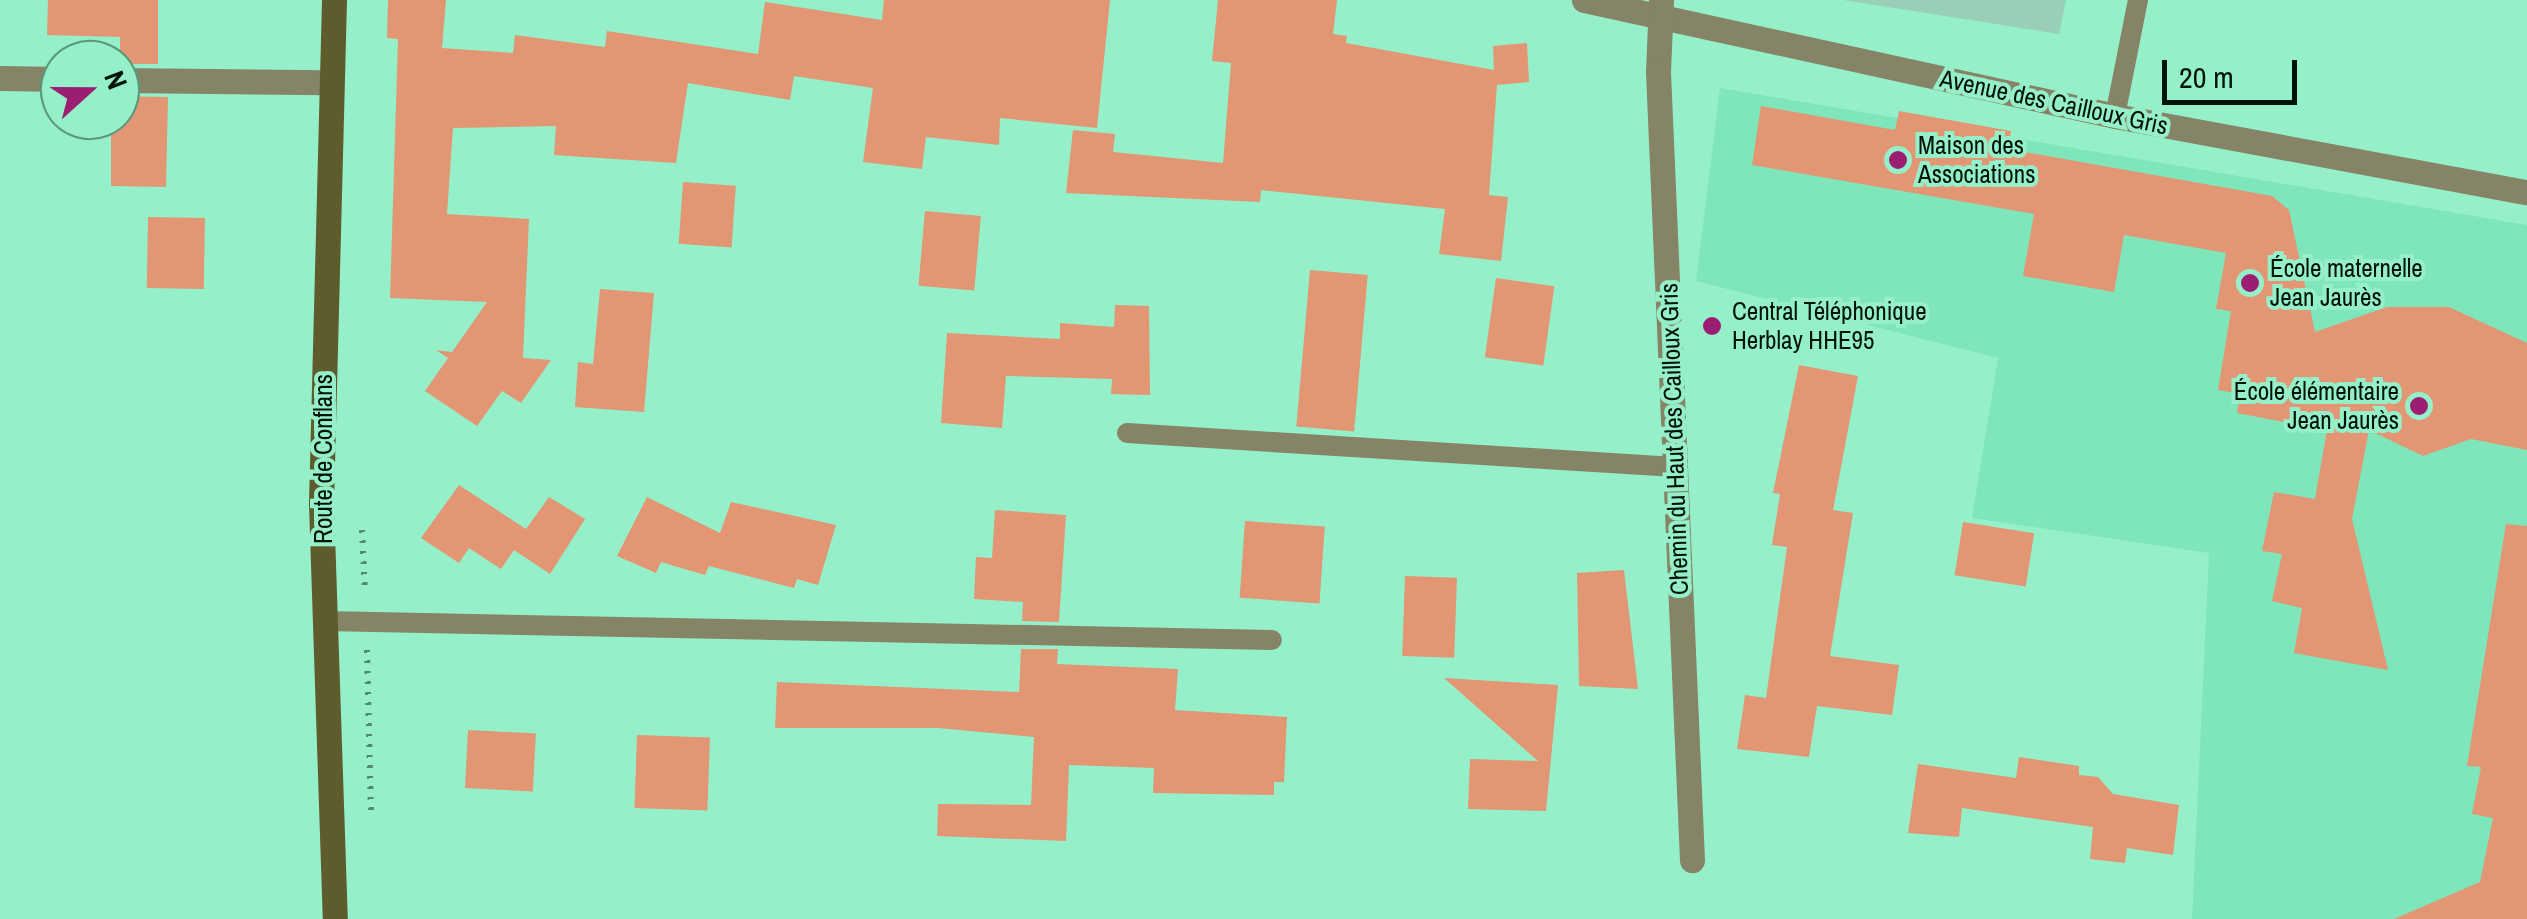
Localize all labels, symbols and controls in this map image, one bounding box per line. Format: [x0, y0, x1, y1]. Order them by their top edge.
north arrow [40, 40, 140, 140]
scale bar [2167, 40, 2302, 102]
text: 20 m [2179, 57, 2234, 97]
street label: Avenue des Cailloux Gris [1937, 63, 2171, 141]
text: N [95, 65, 137, 95]
place label: Maison des Associations [1918, 131, 2035, 190]
marker: Maison des Associations [1887, 149, 1909, 171]
place label: École maternelle Jean Jaurès [2270, 254, 2423, 313]
marker: École maternelle Jean Jaurès [2239, 272, 2261, 294]
street label: Chemin du Haut des Cailloux Gris [1654, 282, 1694, 596]
place label: Central Téléphonique Herblay HHE95 [1732, 297, 1927, 356]
marker: Central Téléphonique Herblay HHE95 [1701, 315, 1723, 337]
street label: Route de Conflans [308, 374, 338, 544]
place label: École élémentaire Jean Jaurès [2234, 377, 2399, 436]
marker: École élémentaire Jean Jaurès [2408, 395, 2430, 417]

